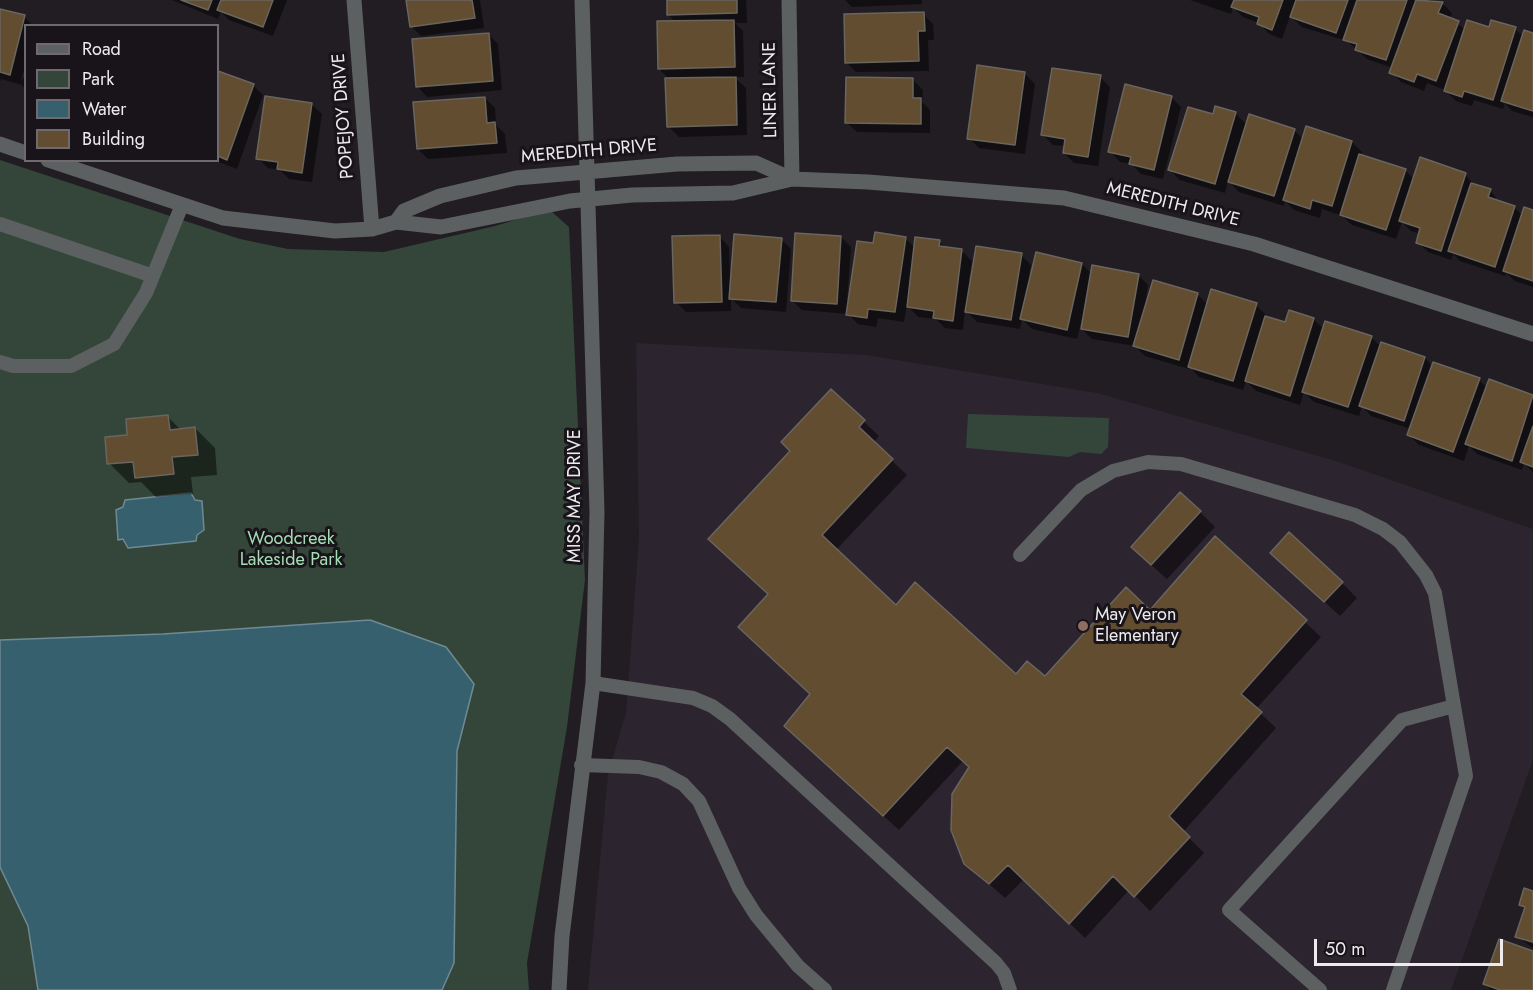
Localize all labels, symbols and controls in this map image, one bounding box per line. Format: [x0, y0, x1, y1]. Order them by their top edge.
legend [24, 24, 219, 162]
text: Road [82, 36, 121, 62]
street label: LINER LANE [759, 42, 783, 138]
street label: POPEJOY DRIVE [329, 52, 359, 180]
text: Park [82, 66, 114, 92]
text: Water [82, 96, 126, 122]
text: Building [82, 126, 145, 152]
street label: MEREDITH DRIVE [520, 135, 658, 169]
street label: MEREDITH DRIVE [1104, 178, 1242, 232]
street label: MISS MAY DRIVE [565, 429, 587, 563]
park label: Woodcreek Lakeside Park [240, 529, 342, 572]
place label: May Veron Elementary [1095, 605, 1179, 648]
marker: May Veron Elementary [1076, 619, 1090, 633]
scale bar [1317, 927, 1506, 965]
text: 50 m [1325, 936, 1365, 962]

